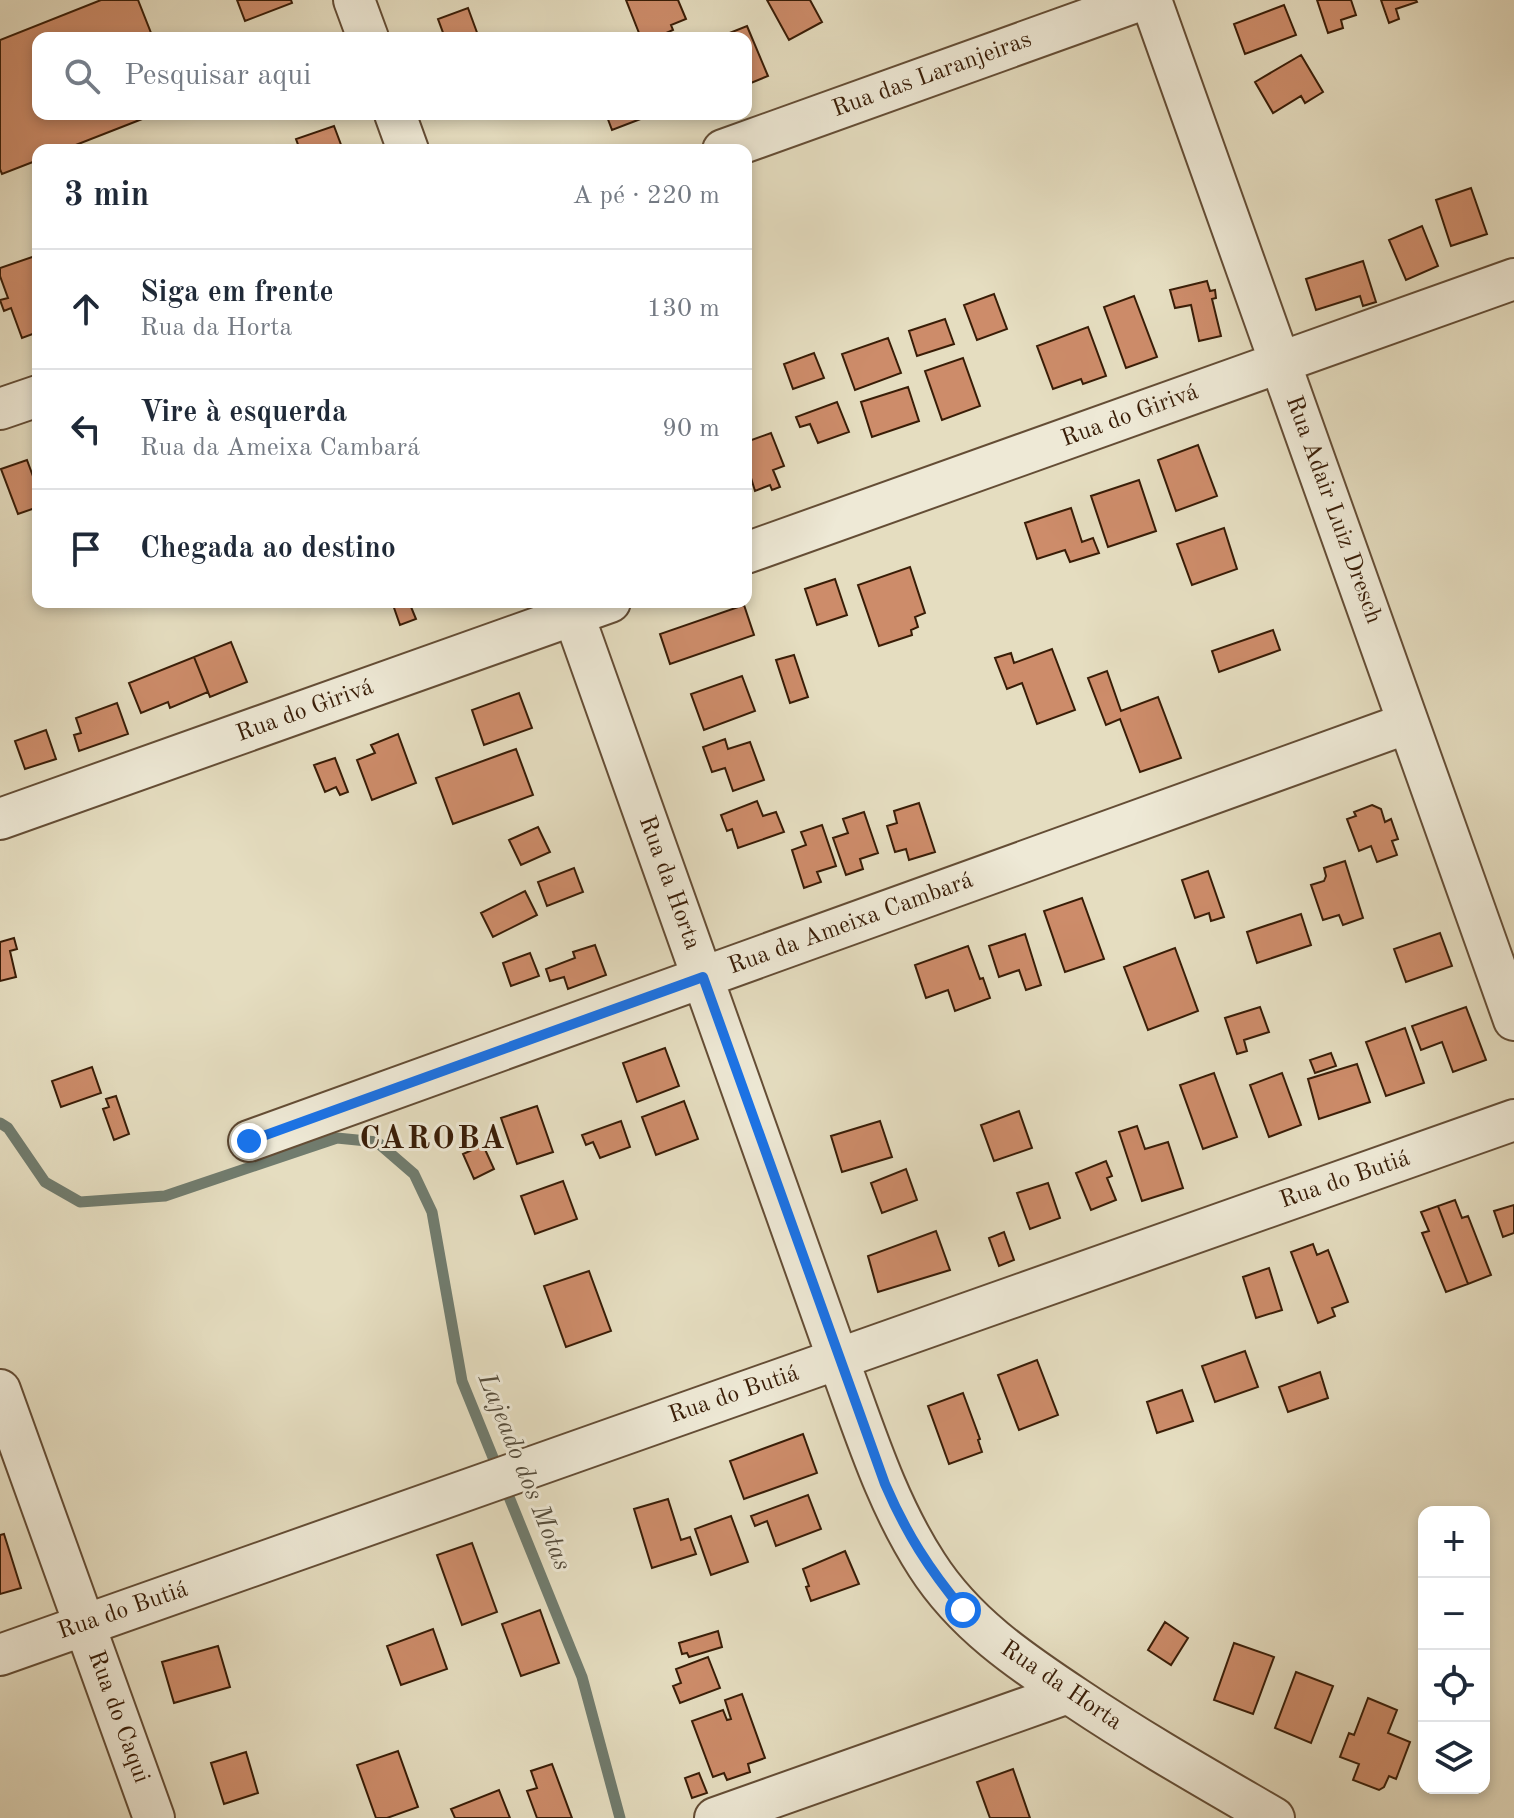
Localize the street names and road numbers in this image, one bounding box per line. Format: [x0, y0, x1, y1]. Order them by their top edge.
street label: Rua das Laranjeiras [829, 28, 1035, 122]
street label: Rua do Girivá [1058, 380, 1202, 452]
street label: Rua Adair Luiz Dresch [1281, 393, 1385, 627]
street label: Rua do Girivá [233, 675, 377, 747]
street label: Rua da Horta [634, 813, 704, 953]
street label: Rua da Ameixa Cambará [725, 868, 977, 979]
street label: Rua do Butiá [1277, 1146, 1413, 1213]
street label: Rua do Butiá [666, 1361, 802, 1428]
street label: Rua do Butiá [55, 1577, 191, 1644]
street label: Rua da Horta [996, 1637, 1126, 1735]
street label: Rua do Caqui [83, 1648, 153, 1786]

